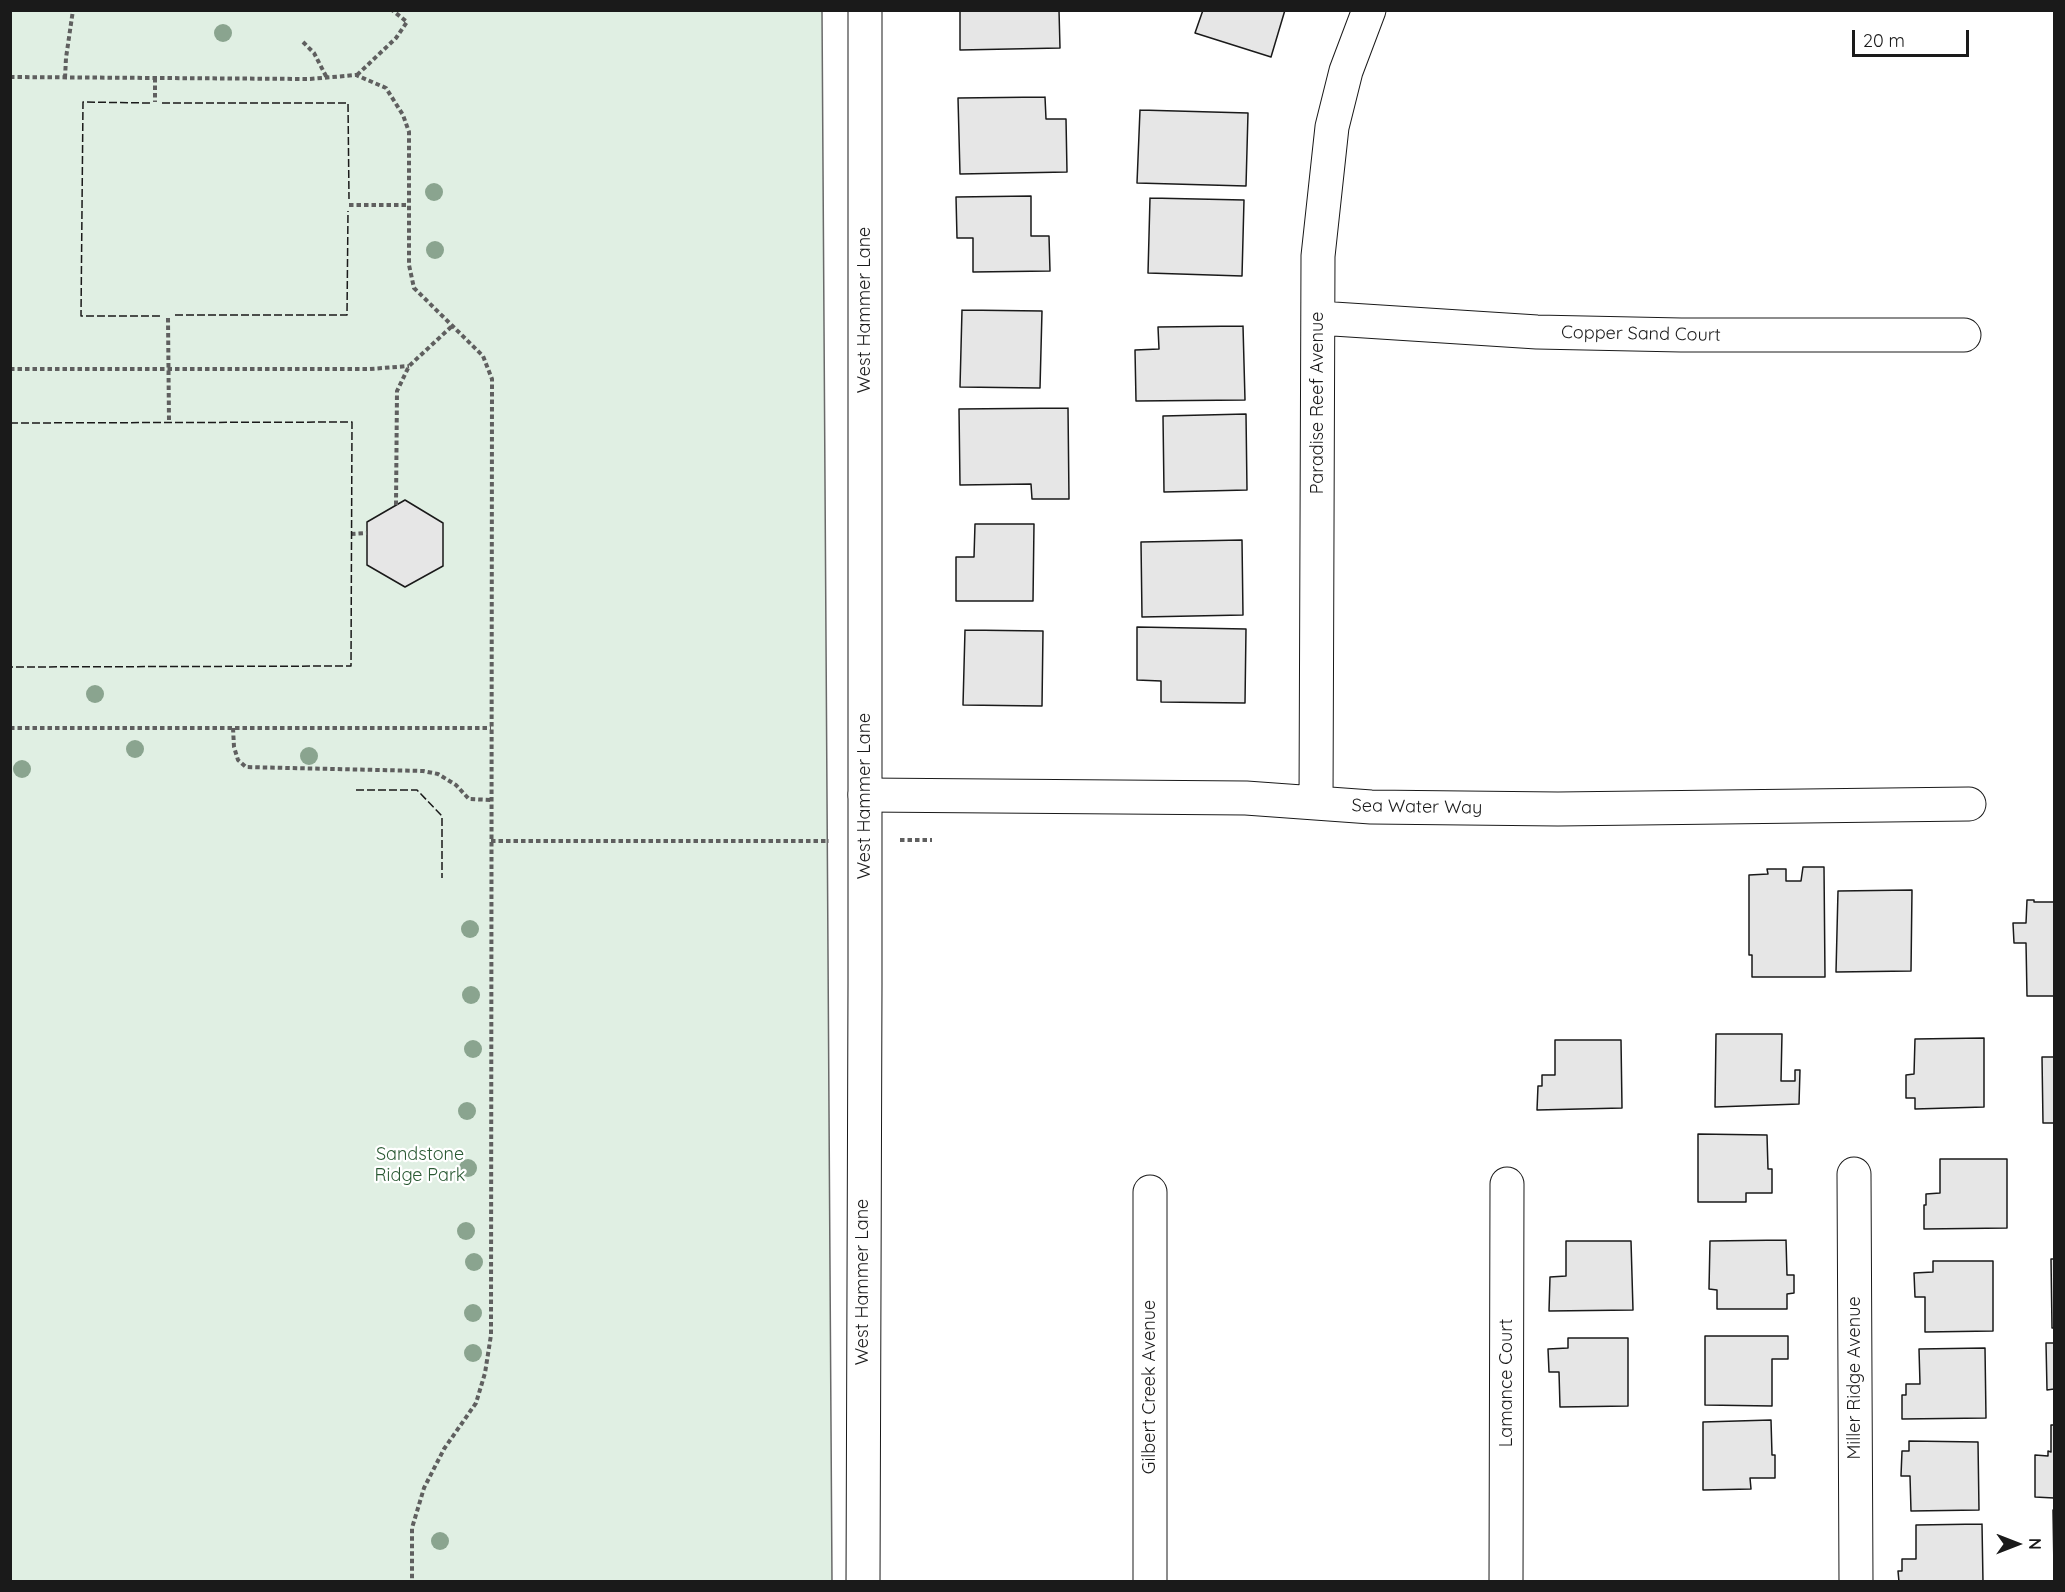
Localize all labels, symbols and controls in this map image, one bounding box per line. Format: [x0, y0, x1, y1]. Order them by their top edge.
scale bar [1855, 18, 1972, 56]
text: 20 m [1863, 29, 1905, 52]
street label: West Hammer Lane [854, 227, 876, 393]
street label: Paradise Reef Avenue [1307, 312, 1329, 494]
street label: Copper Sand Court [1561, 322, 1721, 346]
street label: West Hammer Lane [854, 713, 876, 879]
street label: Sea Water Way [1351, 795, 1483, 819]
park label: Sandstone Ridge Park [375, 1144, 465, 1186]
street label: West Hammer Lane [852, 1199, 874, 1365]
street label: Miller Ridge Avenue [1844, 1296, 1866, 1460]
street label: Gilbert Creek Avenue [1139, 1300, 1161, 1474]
street label: Lamance Court [1496, 1319, 1518, 1447]
north arrow [1987, 1514, 2047, 1574]
text: N [2025, 1538, 2045, 1550]

